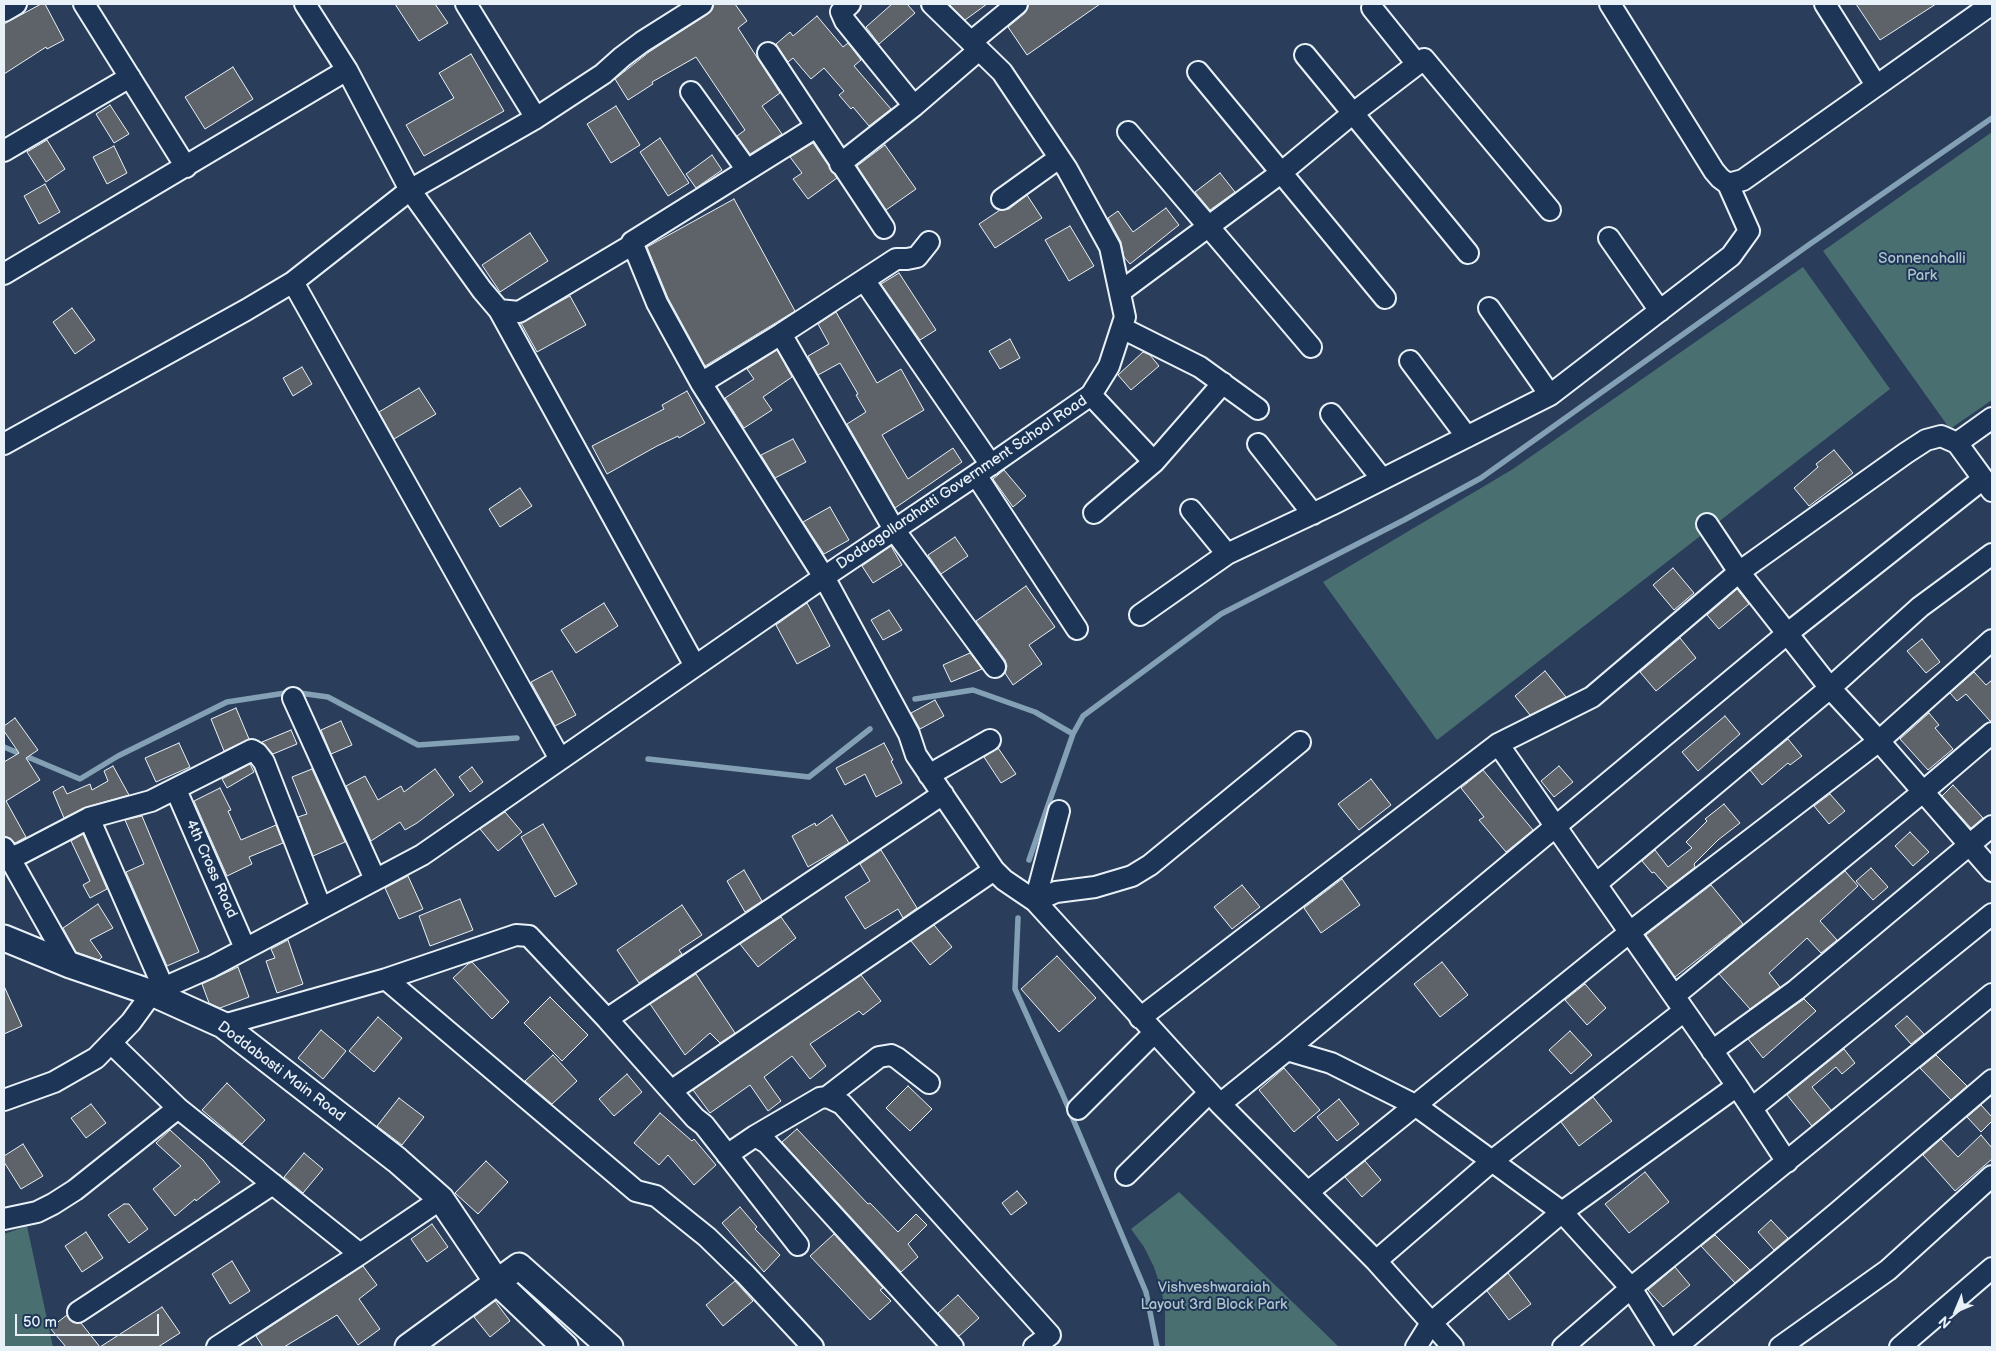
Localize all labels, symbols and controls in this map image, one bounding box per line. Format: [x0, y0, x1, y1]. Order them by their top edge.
park label: Sonnenahalli Park [1878, 250, 1966, 285]
street label: Doddagollarahatti Government School Road [833, 392, 1091, 574]
street label: 4th Cross Road [181, 817, 241, 921]
street label: Doddabasti Main Road [214, 1018, 348, 1126]
park label: Vishveshwaraiah Layout 3rd Block Park [1141, 1279, 1287, 1314]
north arrow [1931, 1286, 1981, 1336]
scale bar [18, 1304, 161, 1336]
text: N [1935, 1312, 1955, 1332]
text: 50 m [23, 1313, 57, 1332]

